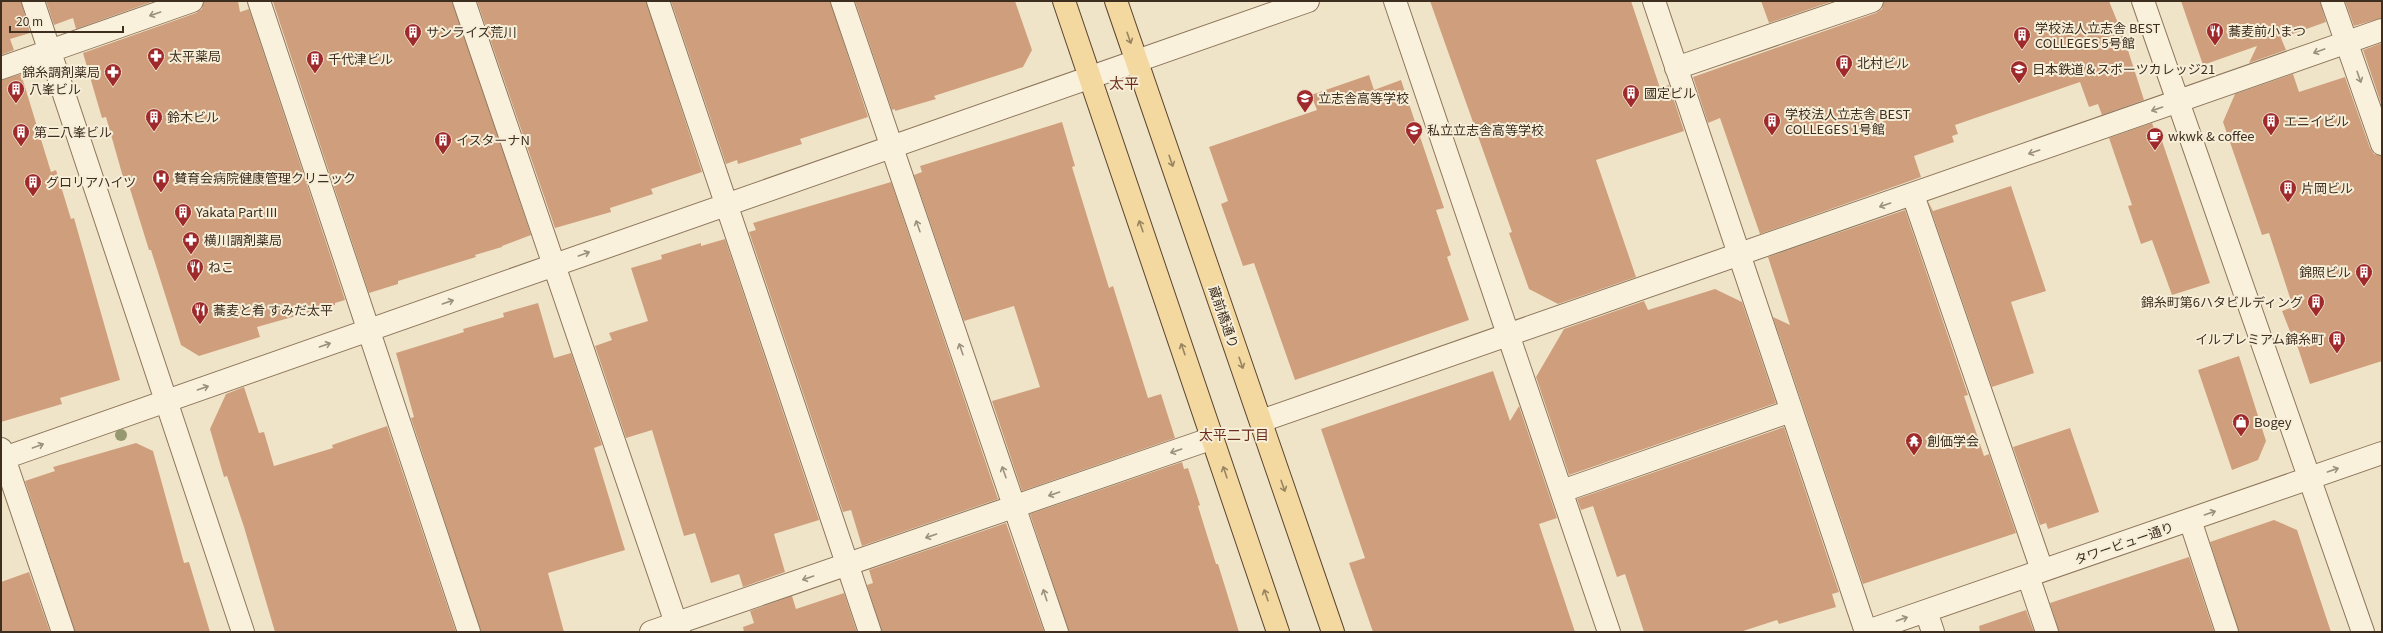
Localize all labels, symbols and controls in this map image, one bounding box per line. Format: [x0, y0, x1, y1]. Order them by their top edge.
scale bar [10, 8, 123, 34]
one-way arrow [149, 11, 162, 18]
text: 20 m [16, 12, 43, 29]
place label: 学校法人立志舎 BEST COLLEGES 5号館 [2035, 18, 2161, 52]
restaurant icon: 蕎麦前小まつ [2205, 21, 2225, 46]
place label: 蕎麦前小まつ [2228, 21, 2306, 40]
building icon: サンライズ荒川 [403, 22, 423, 47]
place label: サンライズ荒川 [426, 22, 517, 41]
building icon: 学校法人立志舎 BEST COLLEGES 5号館 [2012, 25, 2032, 50]
one-way arrow [1125, 32, 1133, 44]
pharmacy icon: 太平薬局 [146, 46, 166, 71]
place label: 太平薬局 [169, 46, 221, 65]
one-way arrow [2313, 48, 2325, 56]
building icon: 千代津ビル [305, 49, 325, 74]
place label: 千代津ビル [328, 49, 393, 68]
building icon: 北村ビル [1834, 53, 1854, 78]
place label: 北村ビル [1857, 53, 1909, 72]
school or university icon: 日本鉄道＆スポーツカレッジ21 [2009, 59, 2029, 84]
place label: 日本鉄道＆スポーツカレッジ21 [2032, 59, 2215, 78]
place label: 錦糸調剤薬局 [22, 62, 100, 81]
pharmacy icon: 錦糸調剤薬局 [103, 62, 123, 87]
one-way arrow [2355, 71, 2363, 83]
district label: 太平 [1109, 72, 1139, 93]
building icon: 八峯ビル [6, 79, 26, 104]
place label: 八峯ビル [29, 79, 81, 98]
building icon: 國定ビル [1621, 83, 1641, 108]
place label: 國定ビル [1644, 83, 1696, 102]
school or university icon: 立志舎高等学校 [1295, 88, 1315, 113]
place label: 立志舎高等学校 [1318, 88, 1409, 107]
place label: 学校法人立志舎 BEST COLLEGES 1号館 [1785, 104, 1911, 138]
one-way arrow [2150, 106, 2163, 113]
building icon: 鈴木ビル [144, 107, 164, 132]
place label: 鈴木ビル [167, 107, 219, 126]
building icon: 学校法人立志舎 BEST COLLEGES 1号館 [1762, 111, 1782, 136]
building icon: エニイビル [2261, 111, 2281, 136]
place label: エニイビル [2284, 111, 2349, 130]
school or university icon: 私立立志舎高等学校 [1404, 120, 1424, 145]
place label: 私立立志舎高等学校 [1427, 120, 1544, 139]
building icon: 第二八峯ビル [11, 122, 31, 147]
place label: 第二八峯ビル [34, 122, 112, 141]
cafe icon: wkwk & coffee [2145, 126, 2165, 151]
place label: wkwk & coffee [2168, 126, 2255, 145]
building icon: イスターナN [433, 130, 453, 155]
place label: イスターナN [456, 130, 530, 149]
one-way arrow [2028, 149, 2040, 157]
one-way arrow [1168, 154, 1175, 167]
hospital icon: 賛育会病院健康管理クリニック [151, 168, 171, 193]
place label: 賛育会病院健康管理クリニック [174, 168, 356, 187]
building icon: グロリアハイツ [23, 172, 43, 197]
place label: グロリアハイツ [46, 172, 136, 191]
building icon: 片岡ビル [2278, 178, 2298, 203]
place label: 片岡ビル [2301, 178, 2353, 197]
one-way arrow [1879, 201, 1891, 209]
building icon: Yakata Part III [173, 202, 193, 227]
place label: Yakata Part III [195, 202, 277, 221]
one-way arrow [1137, 219, 1144, 232]
one-way arrow [914, 220, 922, 232]
pharmacy icon: 横川調剤薬局 [181, 230, 201, 255]
place label: 横川調剤薬局 [204, 230, 282, 249]
one-way arrow [577, 250, 589, 258]
restaurant icon: ねこ [185, 257, 205, 282]
place label: ねこ [208, 257, 234, 276]
place label: 錦照ビル [2299, 262, 2351, 281]
building icon: 錦照ビル [2354, 262, 2374, 287]
street label: 蔵前橋通り [1205, 283, 1244, 351]
place label: 錦糸町第6ハタビルディング [2141, 292, 2303, 311]
building icon: 錦糸町第6ハタビルディング [2306, 292, 2326, 317]
one-way arrow [441, 298, 454, 305]
restaurant icon: 蕎麦と肴 すみだ太平 [190, 300, 210, 325]
place label: 蕎麦と肴 すみだ太平 [213, 300, 333, 319]
place label: イルプレミアム錦糸町 [2195, 329, 2324, 348]
building icon: イルプレミアム錦糸町 [2327, 329, 2347, 354]
one-way arrow [319, 341, 332, 348]
one-way arrow [957, 342, 964, 355]
one-way arrow [1179, 342, 1186, 355]
one-way arrow [1237, 357, 1245, 369]
one-way arrow [196, 384, 209, 391]
shop icon: Bogey [2231, 412, 2251, 437]
place label: Bogey [2254, 412, 2292, 431]
district label: 太平二丁目 [1199, 424, 1269, 444]
temple icon: 創価学会 [1904, 431, 1924, 456]
place label: 創価学会 [1927, 431, 1979, 450]
one-way arrow [31, 442, 44, 449]
one-way arrow [1171, 448, 1183, 456]
one-way arrow [999, 466, 1007, 478]
one-way arrow [1220, 466, 1228, 478]
one-way arrow [2326, 466, 2339, 473]
one-way arrow [1280, 480, 1287, 493]
one-way arrow [1048, 491, 1060, 499]
one-way arrow [2204, 509, 2217, 516]
street label: タワービュー通り [2072, 517, 2176, 568]
one-way arrow [924, 533, 937, 540]
one-way arrow [801, 575, 814, 582]
one-way arrow [1040, 589, 1048, 601]
one-way arrow [1262, 589, 1269, 602]
one-way arrow [1896, 615, 1908, 623]

